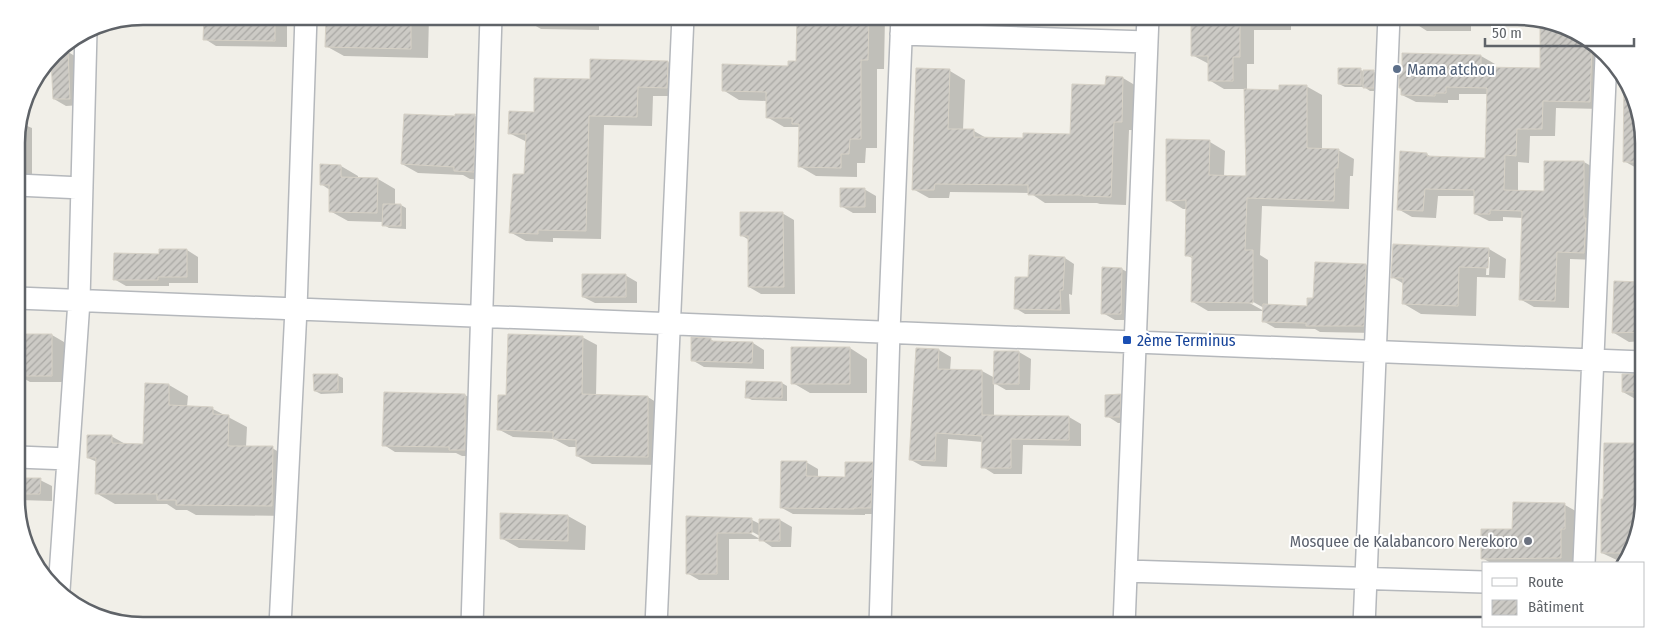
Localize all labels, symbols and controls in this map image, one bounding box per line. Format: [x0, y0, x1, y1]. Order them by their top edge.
scale bar [1485, 15, 1634, 47]
text: 50 m [1492, 24, 1522, 42]
place label: Mama atchou [1407, 60, 1495, 79]
marker: Mama atchou [1391, 63, 1403, 75]
place label: 2ème Terminus [1137, 331, 1236, 350]
marker: 2ème Terminus [1121, 334, 1133, 346]
place label: Mosquee de Kalabancoro Nerekoro [1290, 532, 1518, 551]
marker: Mosquee de Kalabancoro Nerekoro [1522, 535, 1534, 547]
legend [1482, 562, 1645, 627]
text: Route [1528, 573, 1564, 591]
text: Bâtiment [1528, 598, 1584, 616]

